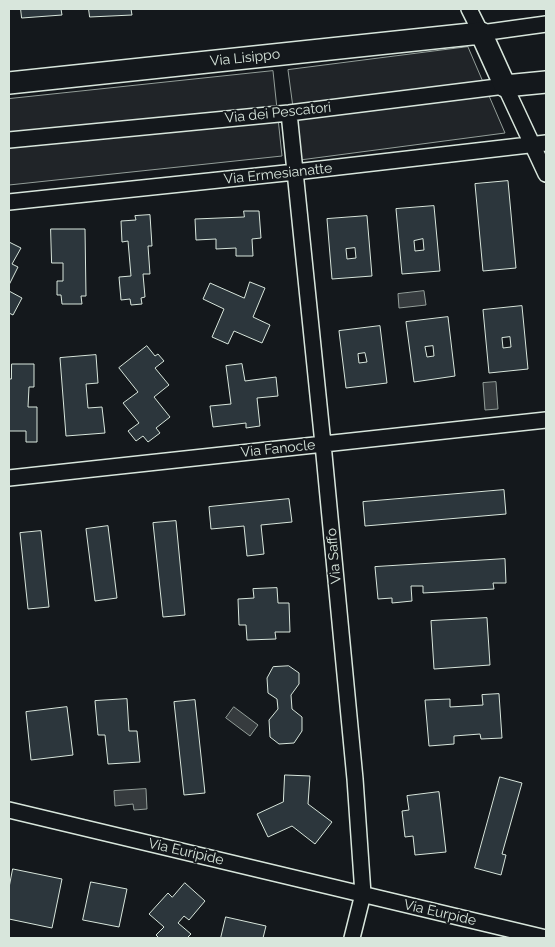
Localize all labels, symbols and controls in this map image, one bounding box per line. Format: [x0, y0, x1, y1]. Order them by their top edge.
street label: Via Lisippo [209, 46, 281, 70]
street label: Via dei Pescatori [224, 99, 332, 127]
street label: Via Ermesianatte [223, 160, 333, 188]
street label: Via Fanocle [240, 437, 316, 461]
street label: Via Saffo [323, 527, 345, 585]
street label: Via Euripide [147, 835, 225, 869]
street label: Via Eurpide [402, 896, 478, 930]

